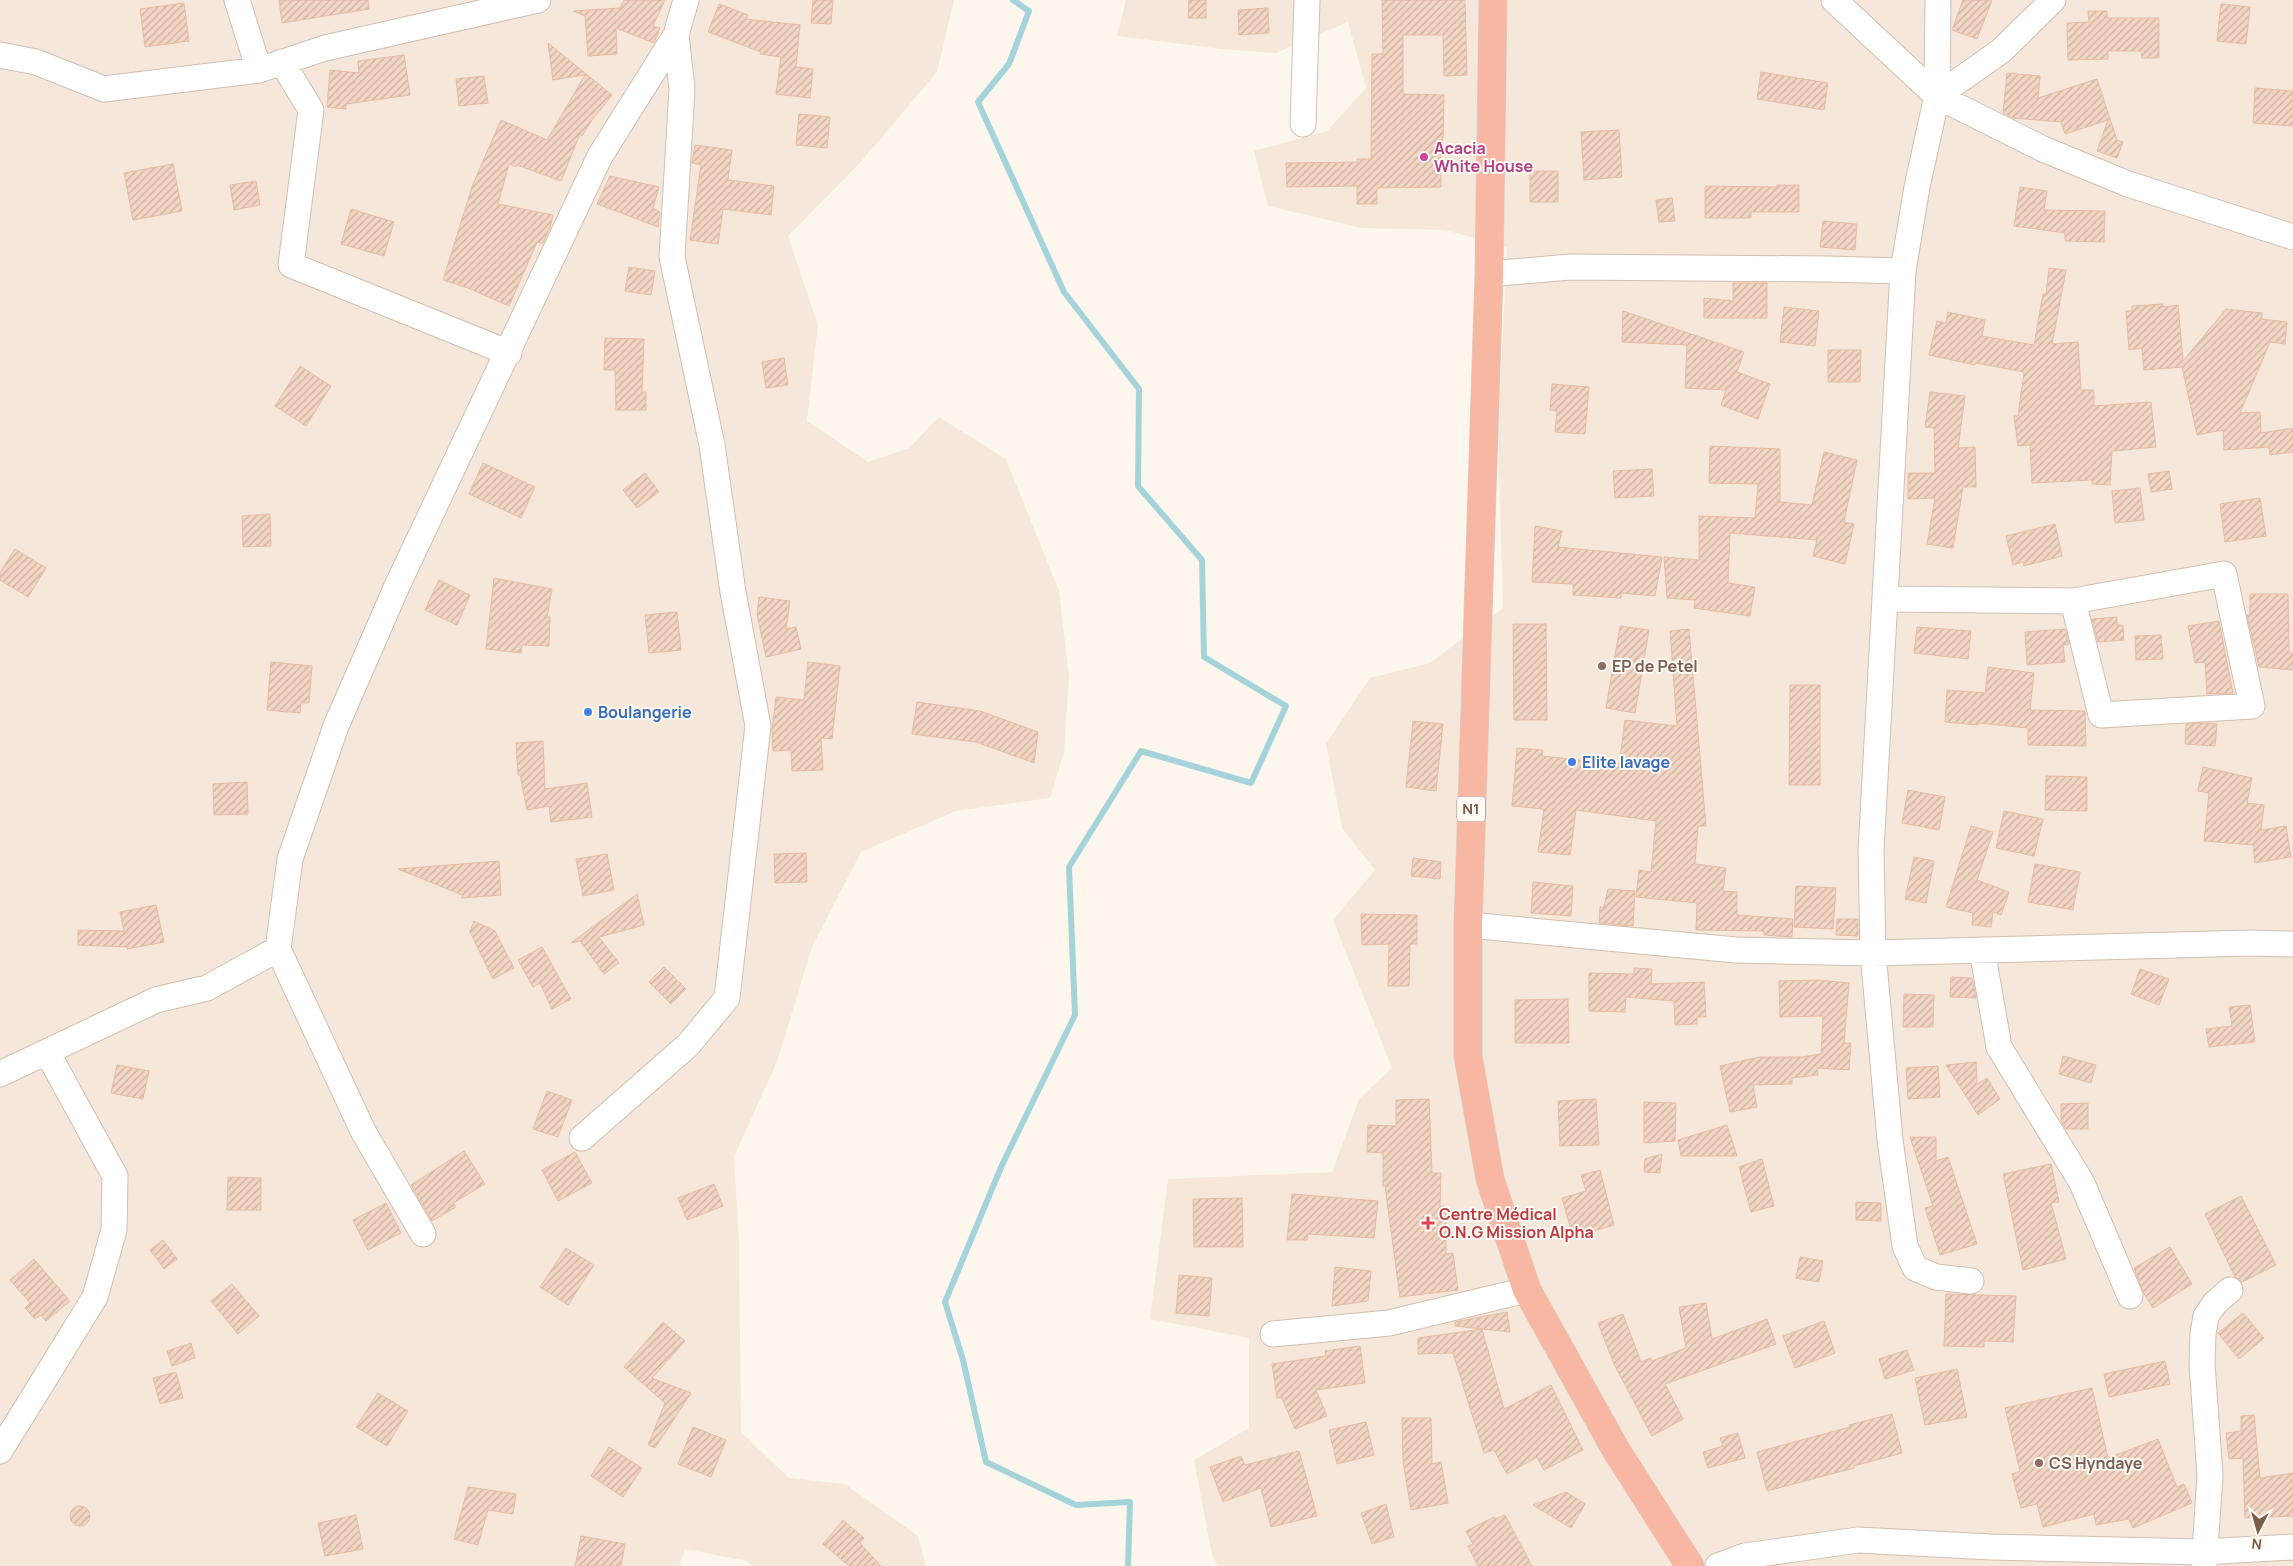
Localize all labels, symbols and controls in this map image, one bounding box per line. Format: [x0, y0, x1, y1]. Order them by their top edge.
place label: Acacia White House [1434, 137, 1534, 177]
marker: Acacia White House [1418, 151, 1430, 163]
place label: EP de Petel [1612, 655, 1698, 677]
marker: EP de Petel [1596, 660, 1608, 672]
place label: Boulangerie [598, 701, 692, 723]
marker: Boulangerie [582, 706, 594, 718]
place label: Elite lavage [1582, 751, 1670, 773]
marker: Elite lavage [1566, 756, 1578, 768]
road number: N1 [1457, 796, 1485, 822]
place label: Centre Médical O.N.G Mission Alpha [1439, 1203, 1594, 1243]
marker: Centre Médical O.N.G Mission Alpha [1421, 1216, 1435, 1230]
place label: CS Hyndaye [2049, 1452, 2143, 1474]
marker: CS Hyndaye [2033, 1457, 2045, 1469]
north arrow [2233, 1506, 2283, 1556]
text: N [2251, 1534, 2263, 1554]

